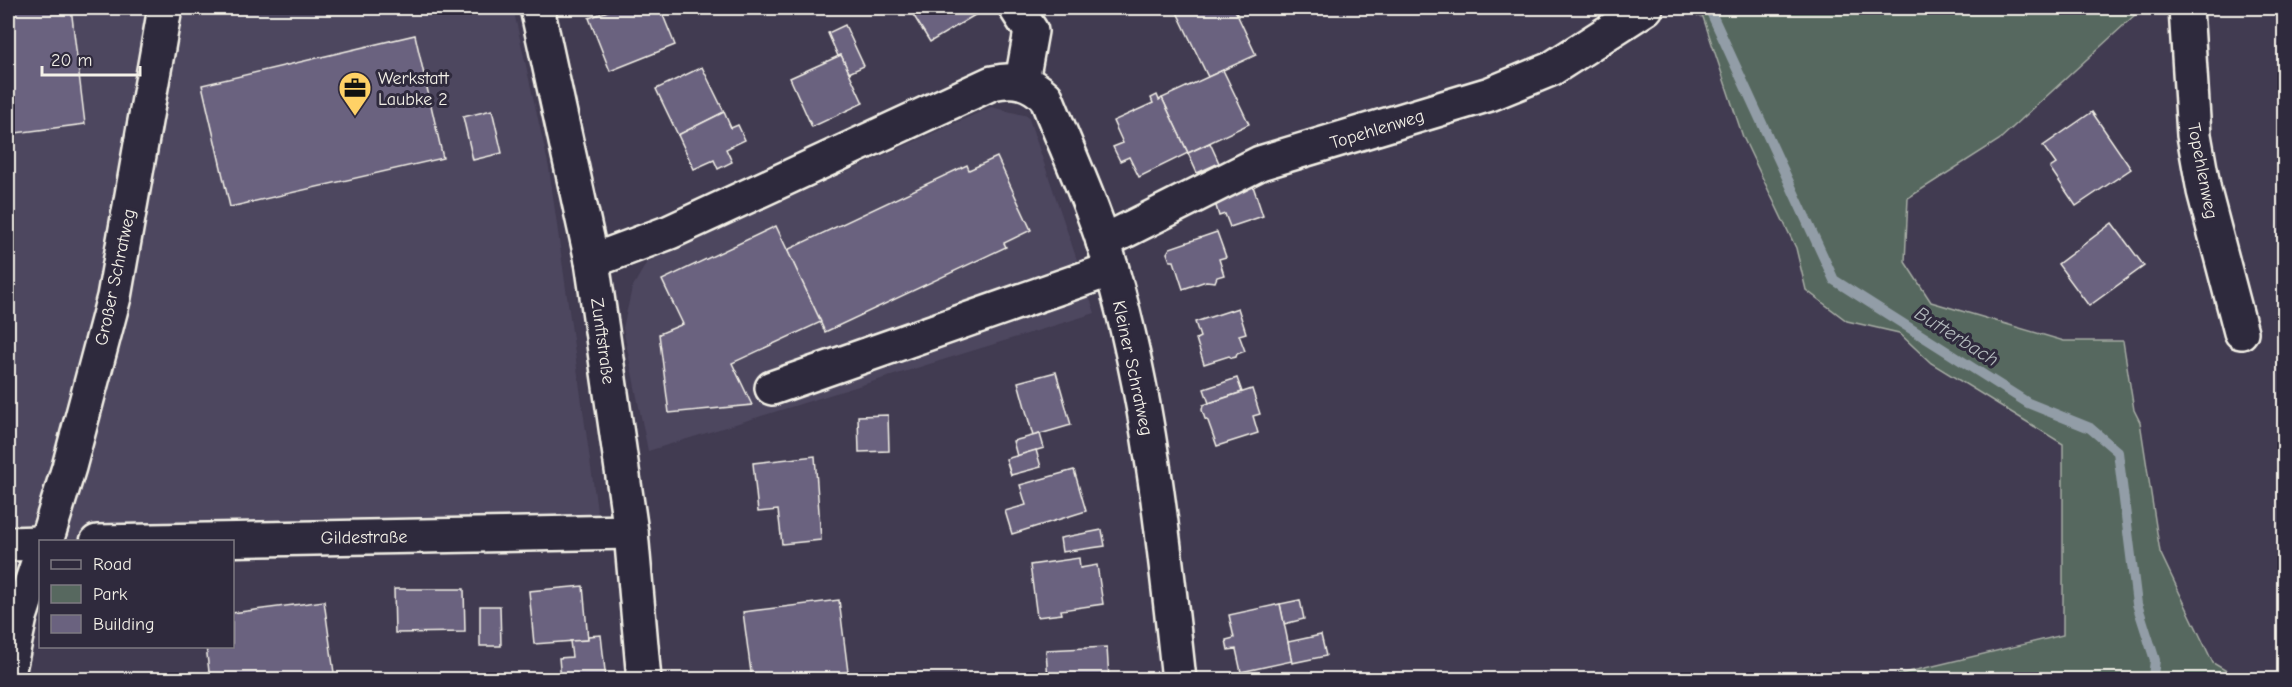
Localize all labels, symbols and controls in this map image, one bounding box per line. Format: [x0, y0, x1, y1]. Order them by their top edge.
scale bar [42, 39, 140, 77]
text: 20 m [51, 50, 92, 71]
place label: Werkstatt Laubke 2 [378, 68, 450, 110]
office icon: Werkstatt Laubke 2 [337, 70, 373, 117]
street label: Topehlenweg [1328, 105, 1427, 154]
street label: Topehlenweg [2183, 121, 2222, 221]
street label: Großer Schratweg [91, 207, 140, 347]
street label: Zunftstraße [586, 297, 619, 386]
street label: Kleiner Schratweg [1108, 299, 1157, 438]
water label: Butterbach [1911, 302, 2003, 371]
street label: Gildestraße [320, 526, 408, 549]
legend [39, 540, 234, 648]
text: Road [93, 554, 132, 575]
text: Park [93, 584, 128, 605]
text: Building [93, 614, 155, 635]

